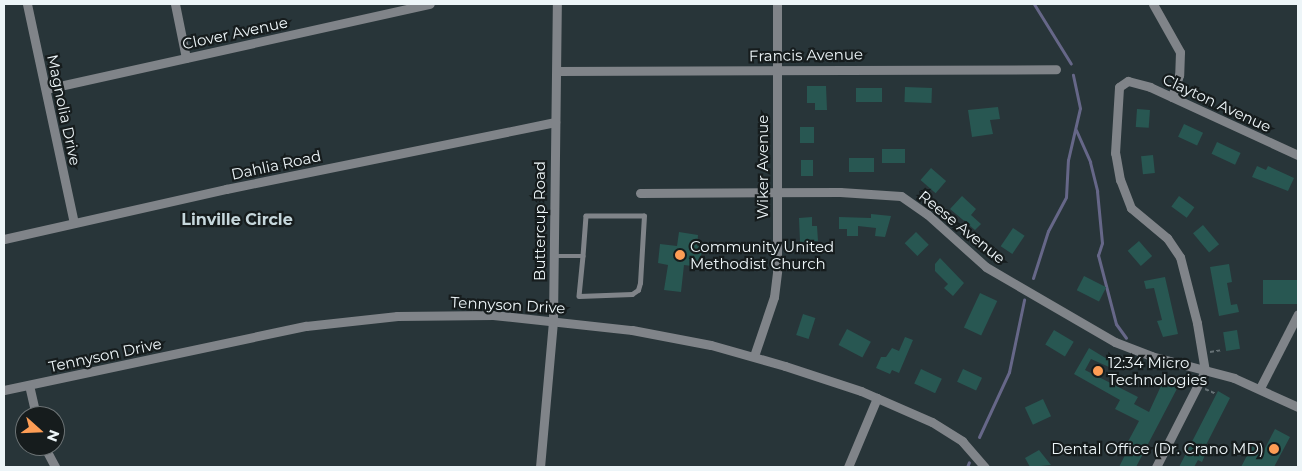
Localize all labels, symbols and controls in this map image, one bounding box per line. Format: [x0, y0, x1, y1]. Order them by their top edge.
street label: Clover Avenue [181, 13, 289, 53]
street label: Francis Avenue [749, 45, 863, 65]
street label: Magnolia Drive [43, 53, 85, 167]
street label: Clayton Avenue [1160, 70, 1274, 136]
street label: Wiker Avenue [754, 115, 772, 219]
street label: Dahlia Road [229, 147, 323, 183]
street label: Buttercup Road [531, 161, 549, 281]
street label: Reese Avenue [915, 187, 1009, 267]
district label: Linville Circle [181, 210, 293, 230]
place label: Community United Methodist Church [690, 237, 834, 272]
marker: Community United Methodist Church [674, 249, 686, 261]
street label: Tennyson Drive [450, 293, 566, 317]
street label: Tennyson Drive [47, 334, 163, 376]
place label: 12:34 Micro Technologies [1108, 353, 1207, 388]
marker: 12:34 Micro Technologies [1092, 365, 1104, 377]
north arrow [15, 406, 65, 456]
text: N [43, 427, 64, 444]
place label: Dental Office (Dr. Crano MD) [1051, 440, 1264, 458]
marker: Dental Office (Dr. Crano MD) [1268, 443, 1280, 455]

